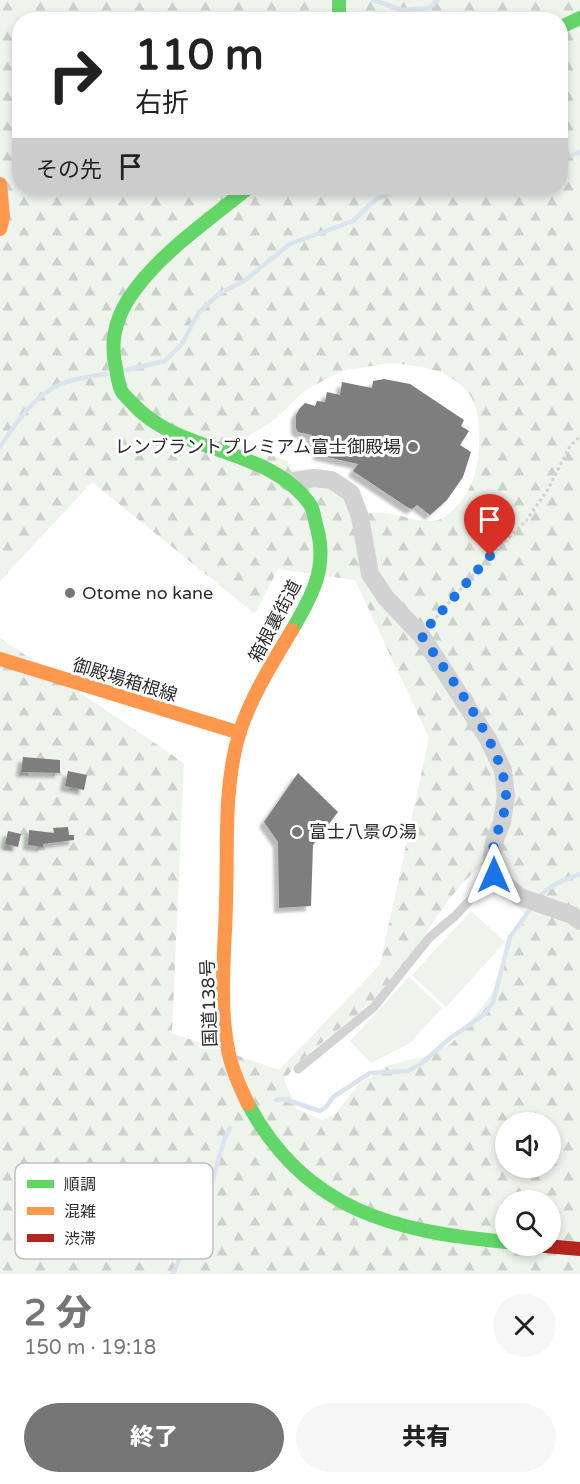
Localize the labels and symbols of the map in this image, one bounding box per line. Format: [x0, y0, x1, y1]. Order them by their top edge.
place label: レンブラントプレミアム富士御殿場 [115, 436, 401, 458]
marker: レンブラントプレミアム富士御殿場 [406, 440, 420, 454]
pin [464, 494, 515, 556]
street label: 箱根裏街道 [244, 576, 306, 666]
place label: Otome no kane [82, 582, 213, 604]
marker: Otome no kane [63, 586, 77, 600]
street label: 御殿場箱根線 [70, 654, 180, 706]
place label: 富士八景の湯 [309, 821, 417, 843]
marker: 富士八景の湯 [290, 825, 304, 839]
position arrow [462, 843, 526, 907]
street label: 国道138号 [196, 959, 222, 1047]
legend [15, 1163, 213, 1259]
text: 順調 [64, 1175, 96, 1195]
text: 混雑 [64, 1202, 96, 1222]
text: 渋滞 [64, 1229, 96, 1249]

